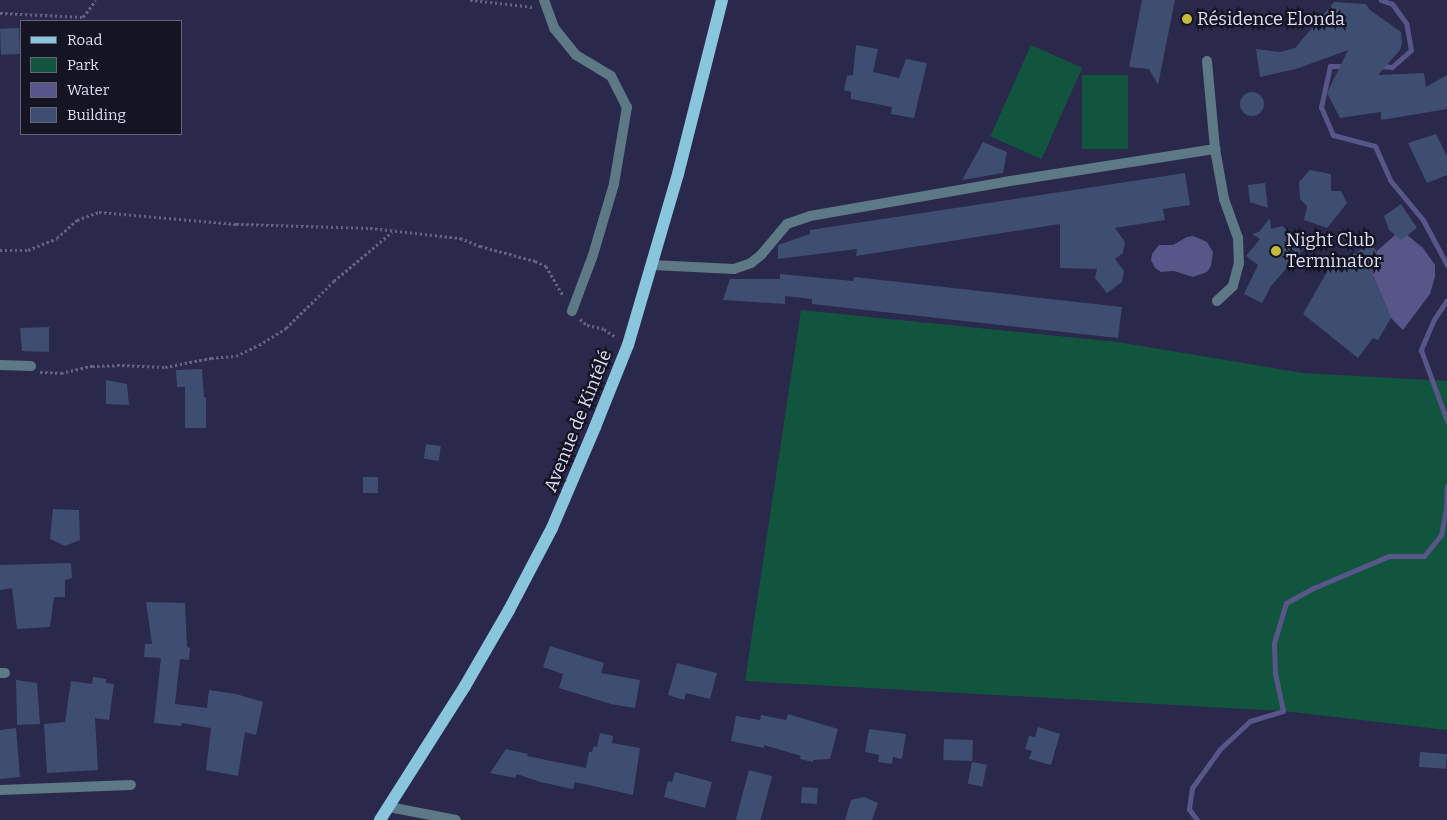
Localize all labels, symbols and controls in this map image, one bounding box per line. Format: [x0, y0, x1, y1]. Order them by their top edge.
place label: Résidence Elonda [1197, 8, 1345, 30]
marker: Résidence Elonda [1181, 13, 1193, 25]
legend [20, 20, 182, 135]
text: Road [67, 31, 102, 49]
text: Park [67, 56, 99, 74]
text: Water [67, 81, 109, 99]
text: Building [67, 106, 126, 124]
place label: Night Club Terminator [1286, 230, 1382, 272]
marker: Night Club Terminator [1270, 245, 1282, 257]
street label: Avenue de Kintélé [540, 347, 616, 495]

